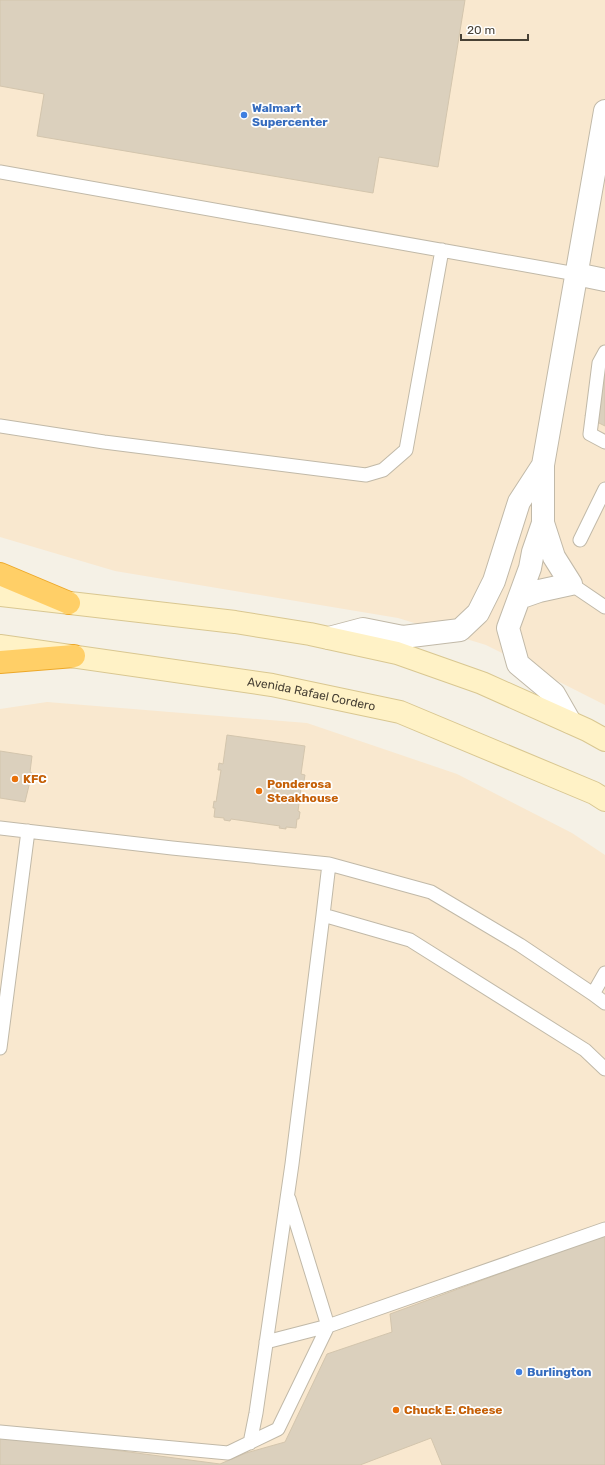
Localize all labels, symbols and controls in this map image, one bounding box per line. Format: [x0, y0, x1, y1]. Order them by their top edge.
scale bar [461, 16, 528, 42]
text: 20 m [467, 23, 495, 37]
place label: Walmart Supercenter [252, 101, 328, 129]
marker: Walmart Supercenter [239, 110, 249, 120]
street label: Avenida Rafael Cordero [246, 675, 377, 714]
place label: KFC [23, 772, 47, 786]
marker: KFC [10, 774, 20, 784]
place label: Ponderosa Steakhouse [267, 777, 338, 805]
marker: Ponderosa Steakhouse [254, 786, 264, 796]
place label: Burlington [527, 1365, 592, 1379]
marker: Burlington [514, 1367, 524, 1377]
place label: Chuck E. Cheese [404, 1403, 502, 1417]
marker: Chuck E. Cheese [391, 1405, 401, 1415]

